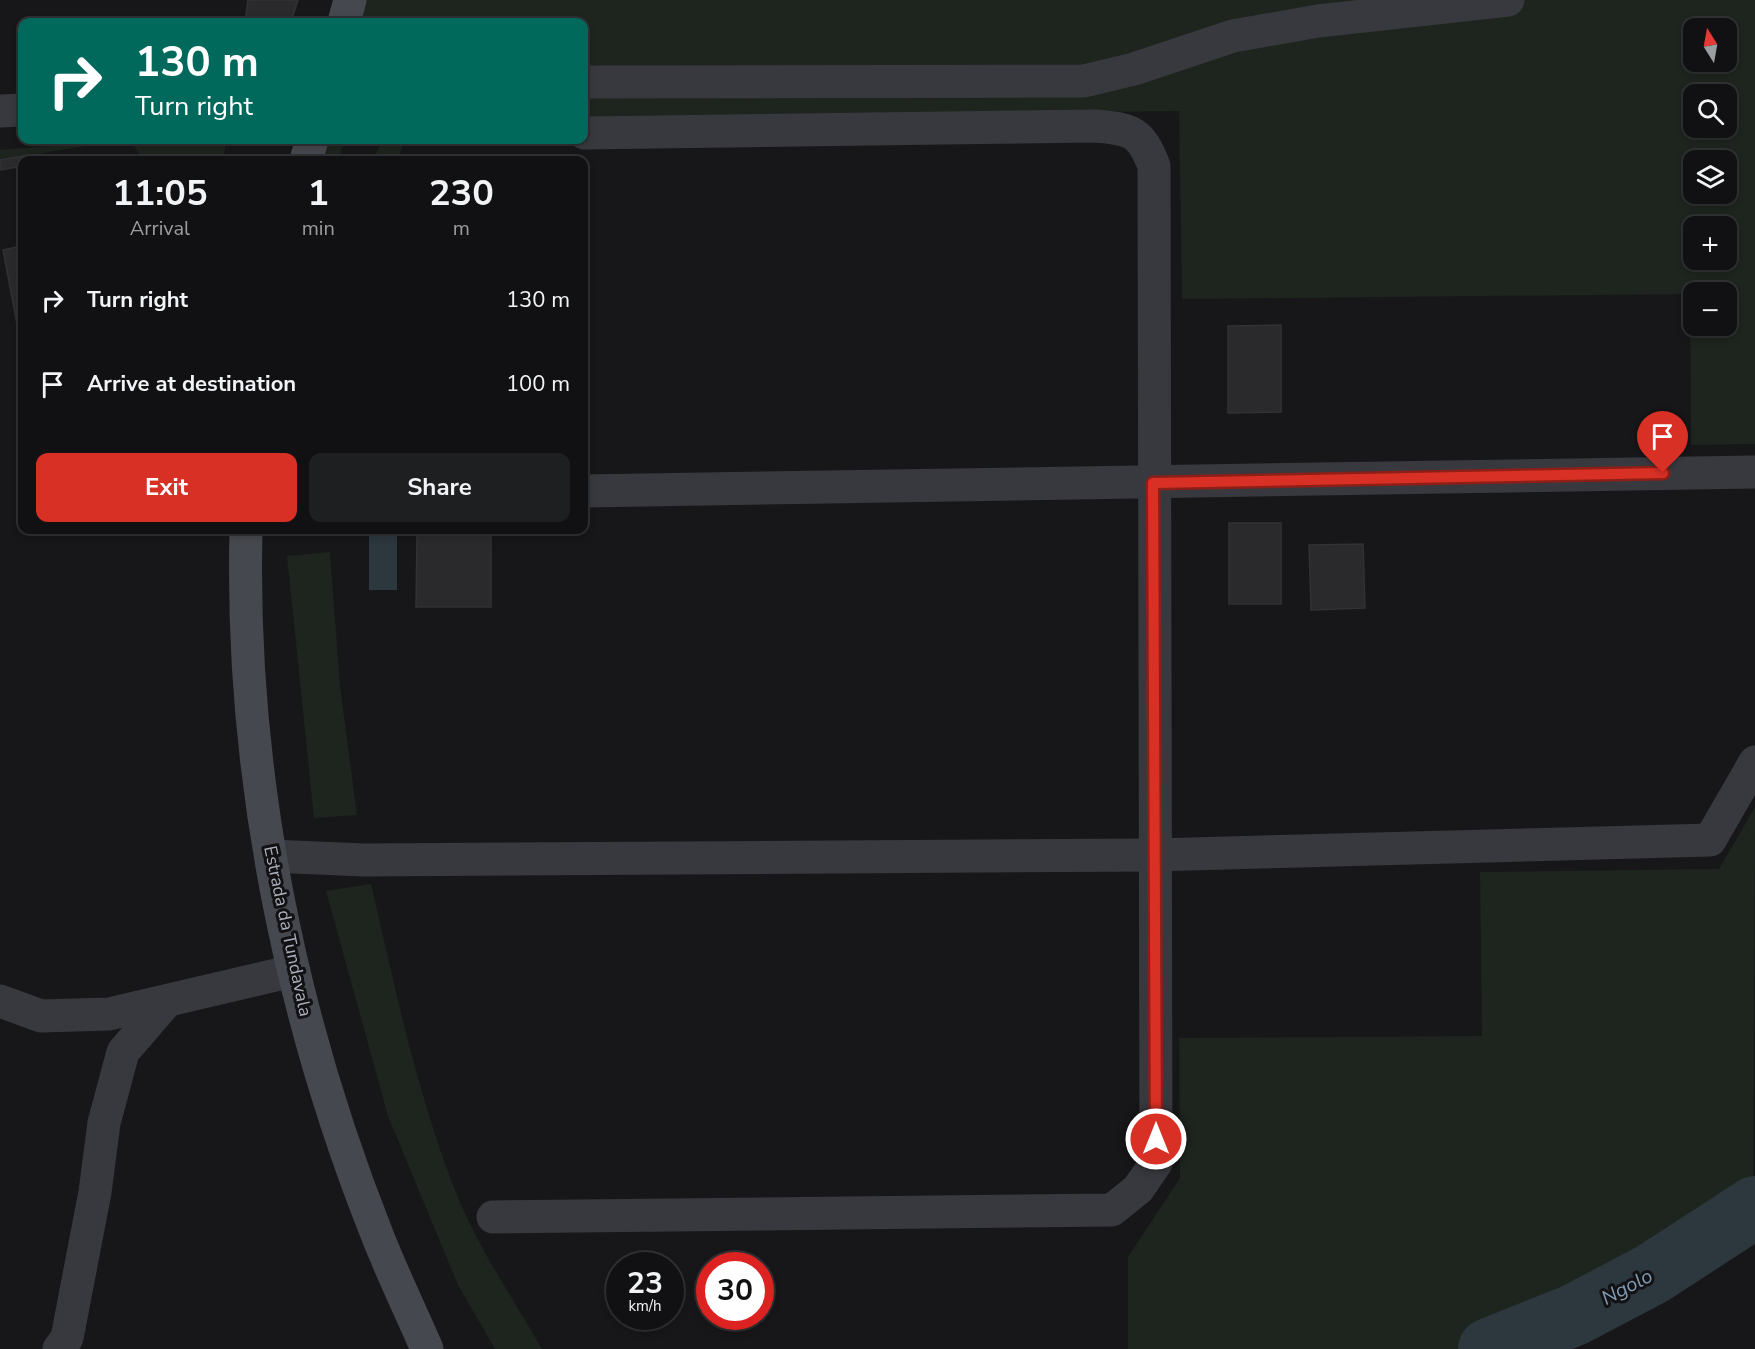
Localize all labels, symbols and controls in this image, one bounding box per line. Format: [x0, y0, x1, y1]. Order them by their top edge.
north arrow [1683, 18, 1737, 72]
map controls [1683, 18, 1737, 336]
text: 130 m [135, 34, 259, 91]
icon: right [36, 42, 114, 120]
button: search [1683, 84, 1737, 138]
text: Turn right [135, 88, 253, 125]
button: layers [1683, 150, 1737, 204]
text: 11:05 [112, 169, 208, 218]
text: 1 [307, 169, 329, 218]
text: 230 [429, 169, 494, 218]
text: Arrival [130, 215, 190, 242]
text: min [302, 215, 335, 242]
text: m [453, 215, 470, 242]
button: + [1683, 216, 1737, 270]
button: − [1683, 282, 1737, 336]
icon: right [36, 284, 69, 317]
text: Turn right [87, 285, 188, 315]
text: 130 m [506, 285, 570, 315]
icon: arrive [36, 368, 69, 401]
text: Arrive at destination [87, 369, 296, 399]
text: 100 m [506, 369, 570, 399]
pin [1637, 411, 1688, 473]
icon: arrive [1646, 420, 1679, 453]
button: Exit [36, 453, 297, 522]
button: Share [309, 453, 570, 522]
street label: Estrada da Tundavala [258, 844, 318, 1018]
position arrow [1124, 1107, 1188, 1171]
speed limit sign: 30 [696, 1252, 774, 1330]
water label: Ngolo [1597, 1262, 1657, 1312]
text: 23 [627, 1263, 663, 1304]
text: km/h [628, 1296, 662, 1316]

